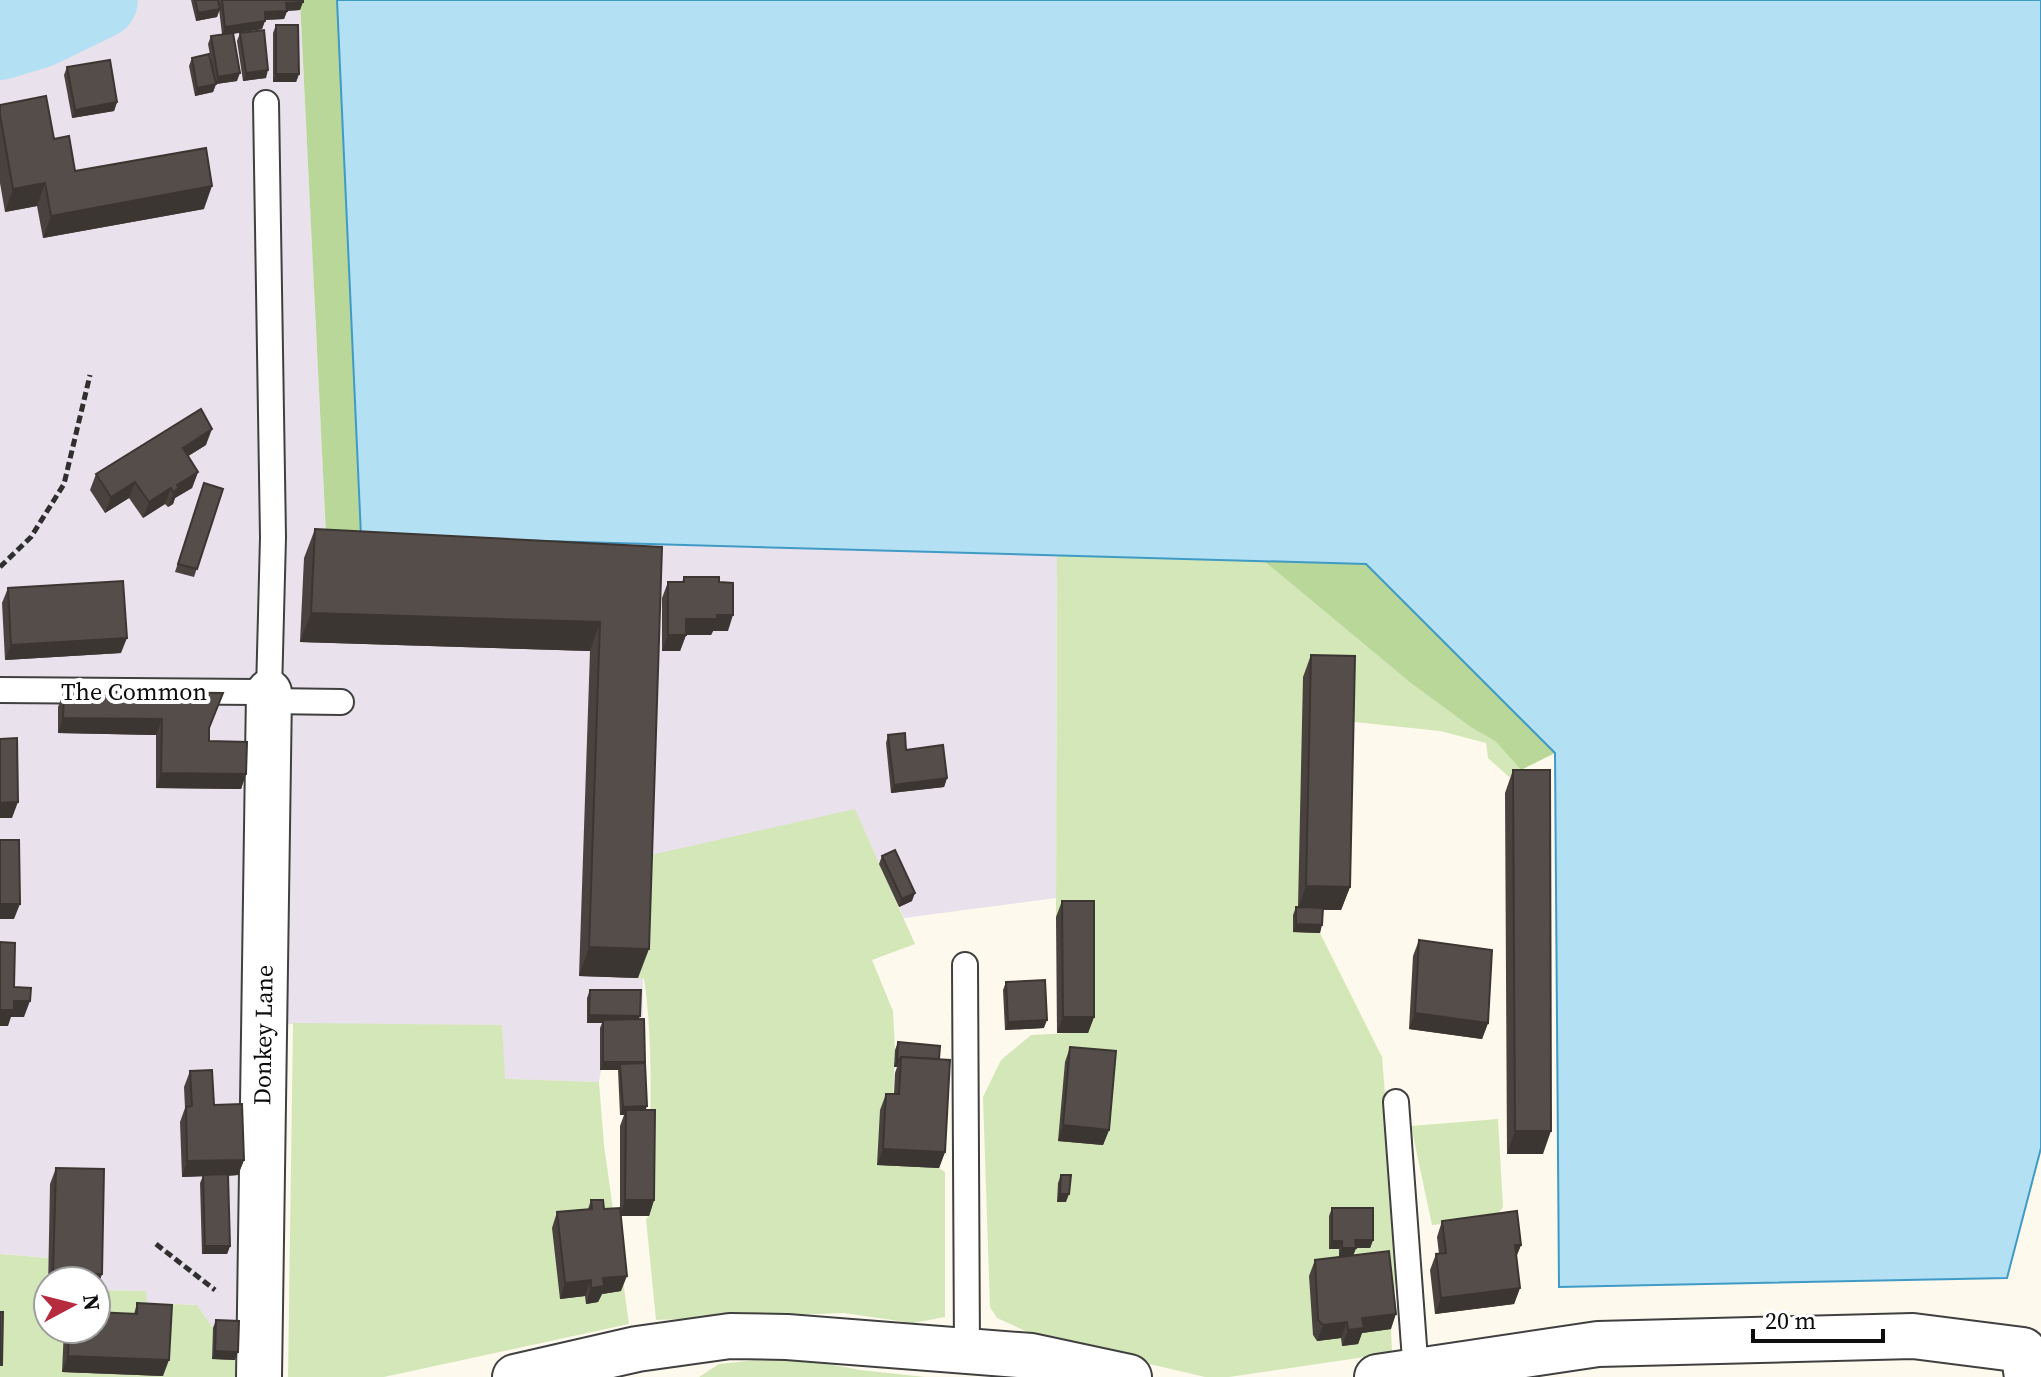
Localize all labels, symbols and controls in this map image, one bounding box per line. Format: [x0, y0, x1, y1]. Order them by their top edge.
street label: The Common [61, 675, 207, 708]
street label: Donkey Lane [245, 964, 281, 1106]
north arrow [32, 1265, 112, 1345]
text: N [76, 1293, 108, 1312]
scale bar [1753, 1293, 1883, 1343]
text: 20 m [1765, 1304, 1816, 1337]

